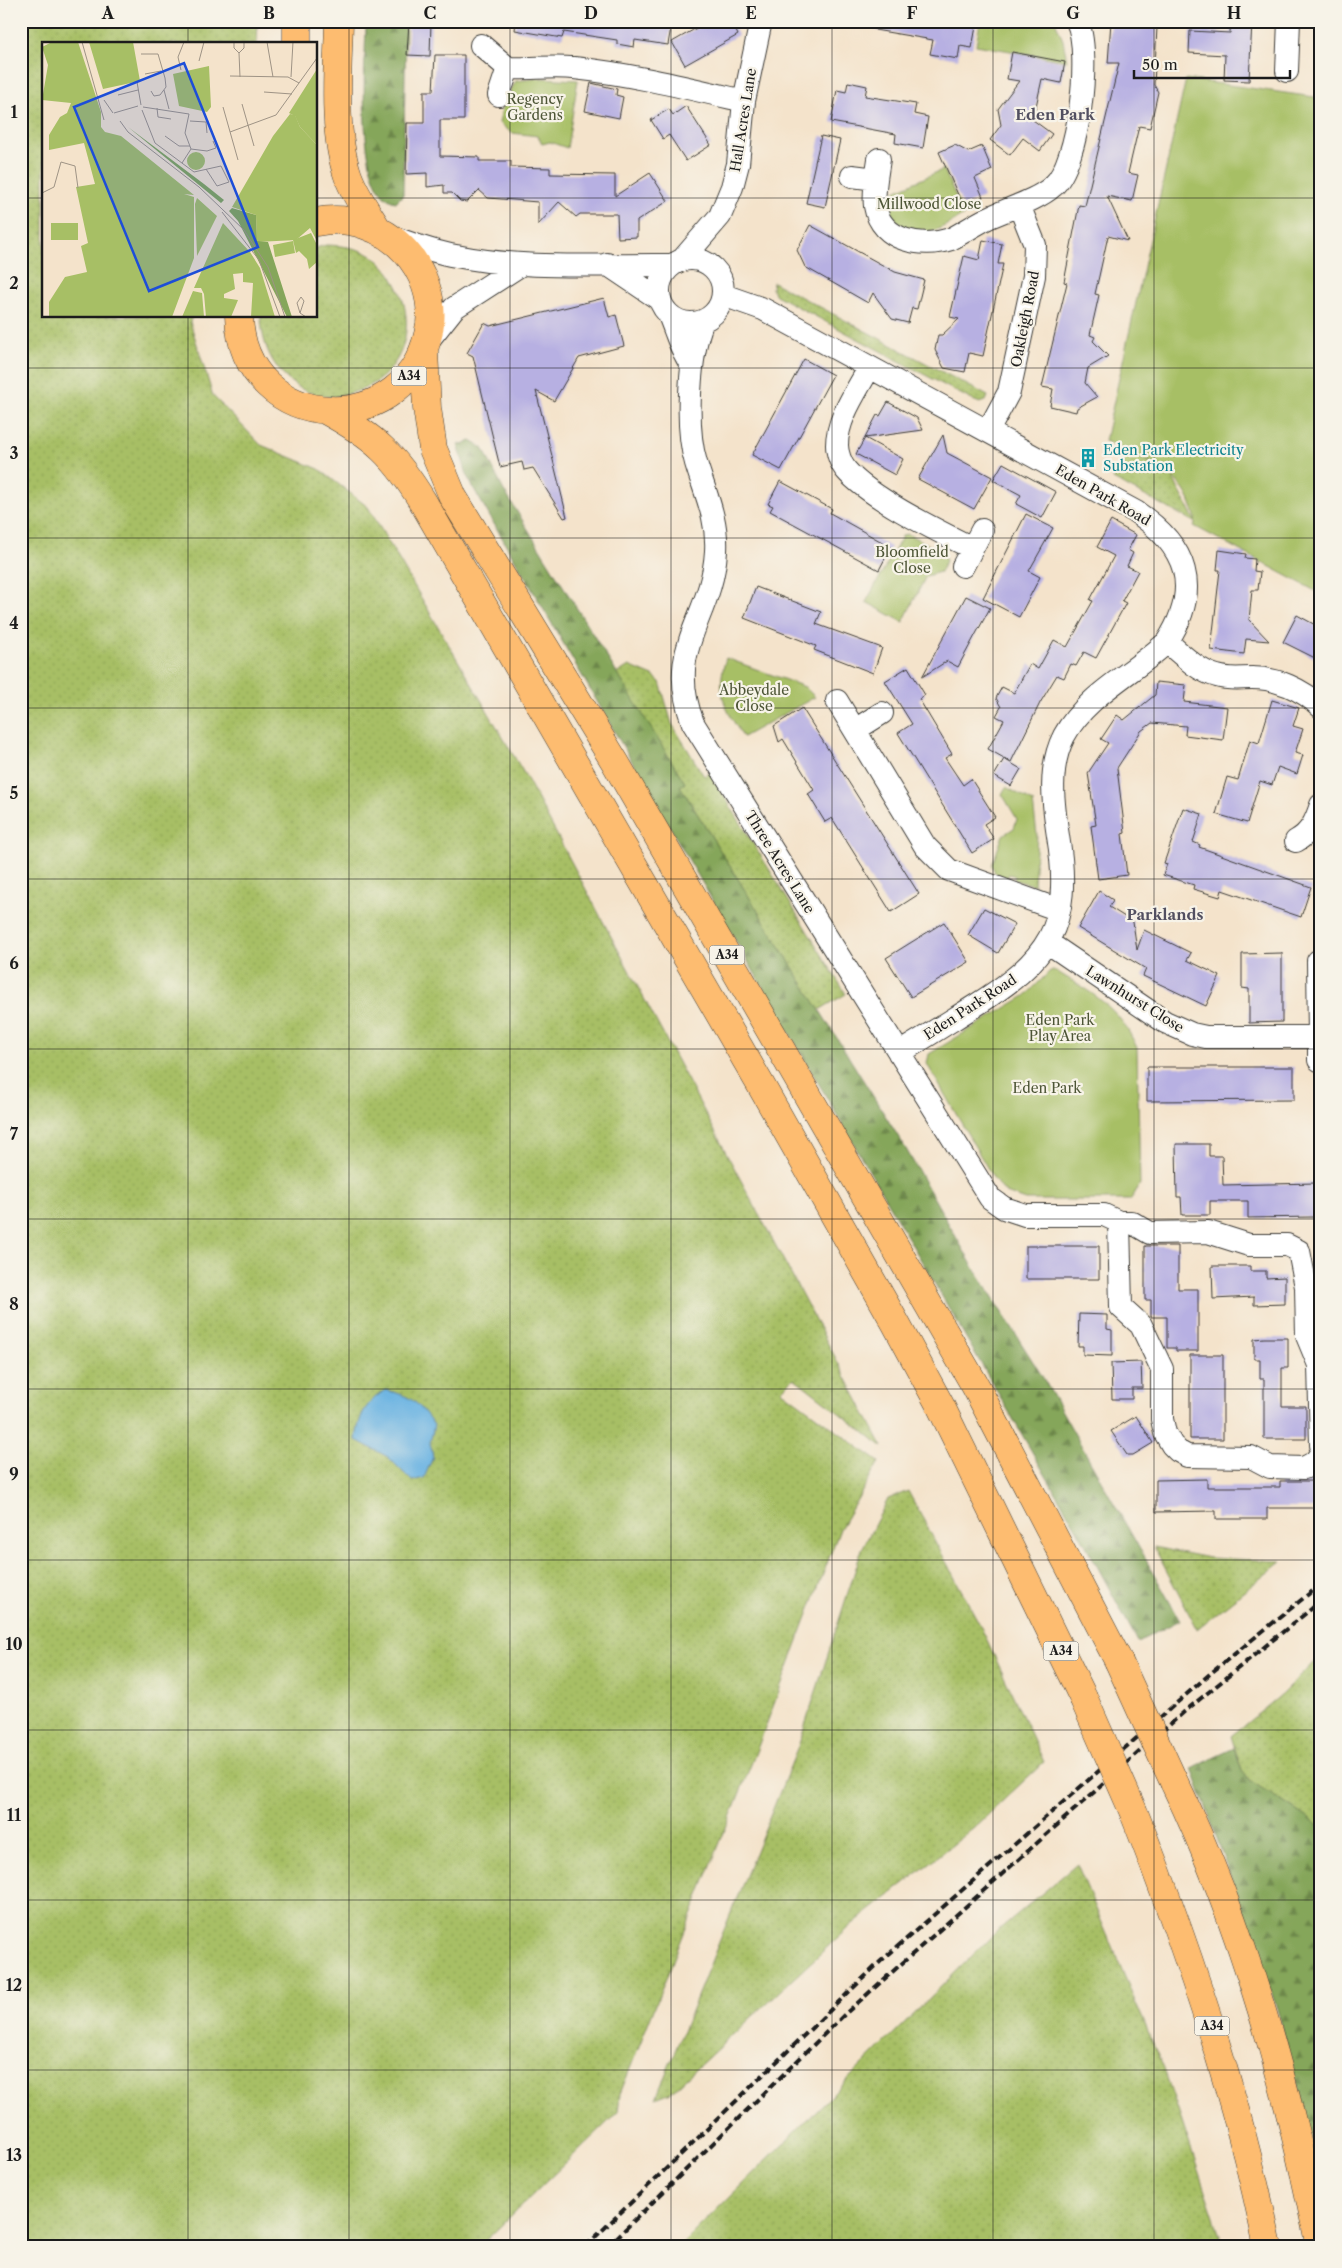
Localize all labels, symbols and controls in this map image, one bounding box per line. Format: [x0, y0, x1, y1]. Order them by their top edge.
text: A [101, 3, 115, 23]
text: B [263, 3, 275, 23]
text: C [424, 3, 436, 23]
text: D [584, 3, 598, 23]
text: E [745, 3, 757, 23]
text: F [907, 3, 918, 23]
text: G [1066, 3, 1080, 23]
text: H [1227, 3, 1241, 23]
inset map [42, 42, 318, 318]
scale bar [1134, 48, 1291, 80]
text: 50 m [1142, 55, 1178, 74]
street label: Hall Acres Lane [726, 67, 760, 173]
park label: Regency Gardens [507, 90, 564, 124]
text: 1 [10, 102, 18, 122]
district label: Eden Park [1015, 105, 1096, 124]
park label: Millwood Close [877, 195, 981, 213]
street label: Oakleigh Road [1007, 269, 1043, 369]
text: 2 [9, 273, 19, 293]
road number: A34 [392, 366, 426, 386]
place label: Eden Park Electricity Substation [1103, 441, 1244, 475]
text: 3 [9, 443, 19, 463]
building icon: Eden Park Electricity Substation [1077, 447, 1099, 469]
street label: Eden Park Road [1052, 460, 1154, 530]
park label: Bloomfield Close [875, 543, 949, 577]
text: 4 [9, 613, 19, 633]
park label: Abbeydale Close [718, 681, 789, 715]
text: 5 [10, 783, 19, 803]
street label: Three Acres Lane [741, 807, 819, 917]
district label: Parklands [1126, 905, 1204, 924]
road number: A34 [710, 946, 744, 964]
text: 6 [9, 953, 19, 973]
street label: Lawnhurst Close [1083, 962, 1187, 1036]
street label: Eden Park Road [920, 970, 1020, 1044]
park label: Eden Park Play Area [1026, 1011, 1095, 1045]
park label: Eden Park [1013, 1079, 1082, 1097]
text: 7 [10, 1124, 19, 1144]
text: 8 [9, 1294, 19, 1314]
text: 9 [9, 1464, 19, 1484]
text: 10 [5, 1634, 23, 1654]
road number: A34 [1044, 1642, 1078, 1660]
text: 11 [7, 1805, 22, 1825]
text: 12 [6, 1975, 22, 1995]
road number: A34 [1194, 2016, 1230, 2035]
text: 13 [6, 2145, 22, 2165]

